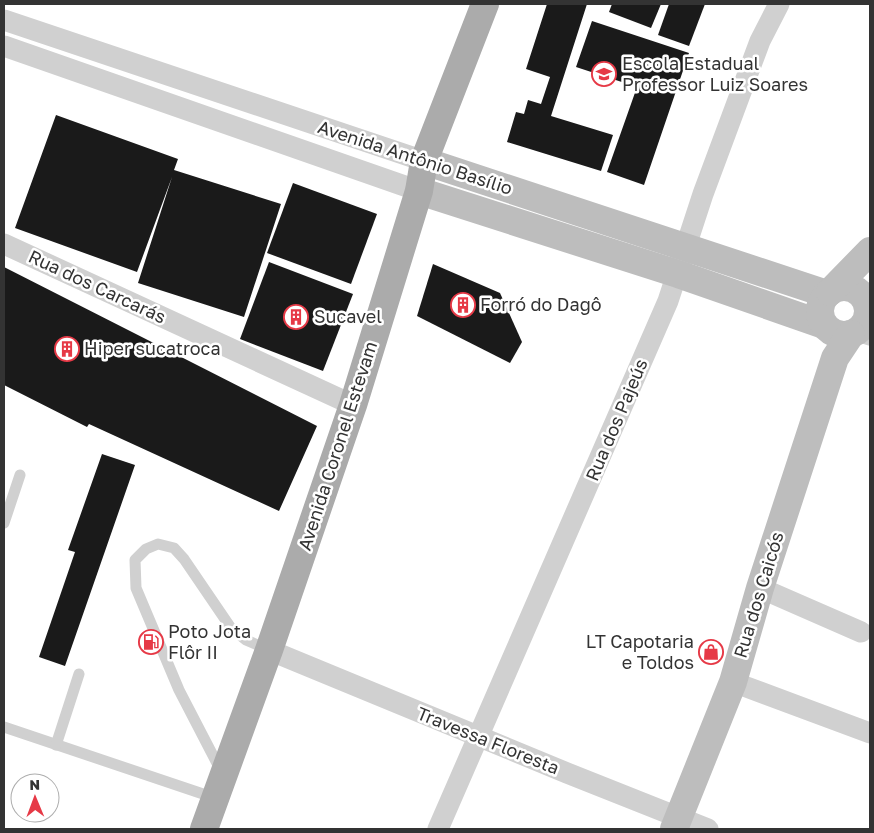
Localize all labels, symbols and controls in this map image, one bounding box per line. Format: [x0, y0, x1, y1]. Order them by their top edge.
place label: Escola Estadual Professor Luiz Soares [622, 52, 808, 95]
school or university icon: Escola Estadual Professor Luiz Soares [591, 61, 617, 87]
street label: Avenida Antônio Basílio [315, 115, 515, 199]
street label: Rua dos Carcarás [25, 245, 170, 328]
building icon: Forró do Dagô [450, 292, 476, 318]
place label: Forró do Dagô [480, 293, 602, 315]
building icon: Sucavel [283, 304, 309, 330]
place label: Sucavel [314, 305, 382, 327]
building icon: Hiper sucatroca [54, 336, 80, 362]
place label: Hiper sucatroca [84, 337, 221, 359]
street label: Avenida Coronel Estevam [293, 338, 381, 553]
street label: Rua dos Pajeús [580, 355, 652, 484]
street label: Rua dos Caicós [728, 529, 788, 660]
place label: Poto Jota Flôr II [168, 620, 251, 663]
fuel station icon: Poto Jota Flôr II [138, 629, 164, 655]
place label: LT Capotaria e Toldos [586, 630, 694, 673]
shop icon: LT Capotaria e Toldos [698, 639, 724, 665]
street label: Travessa Floresta [414, 702, 563, 779]
north arrow [10, 773, 60, 823]
text: N [29, 776, 40, 793]

